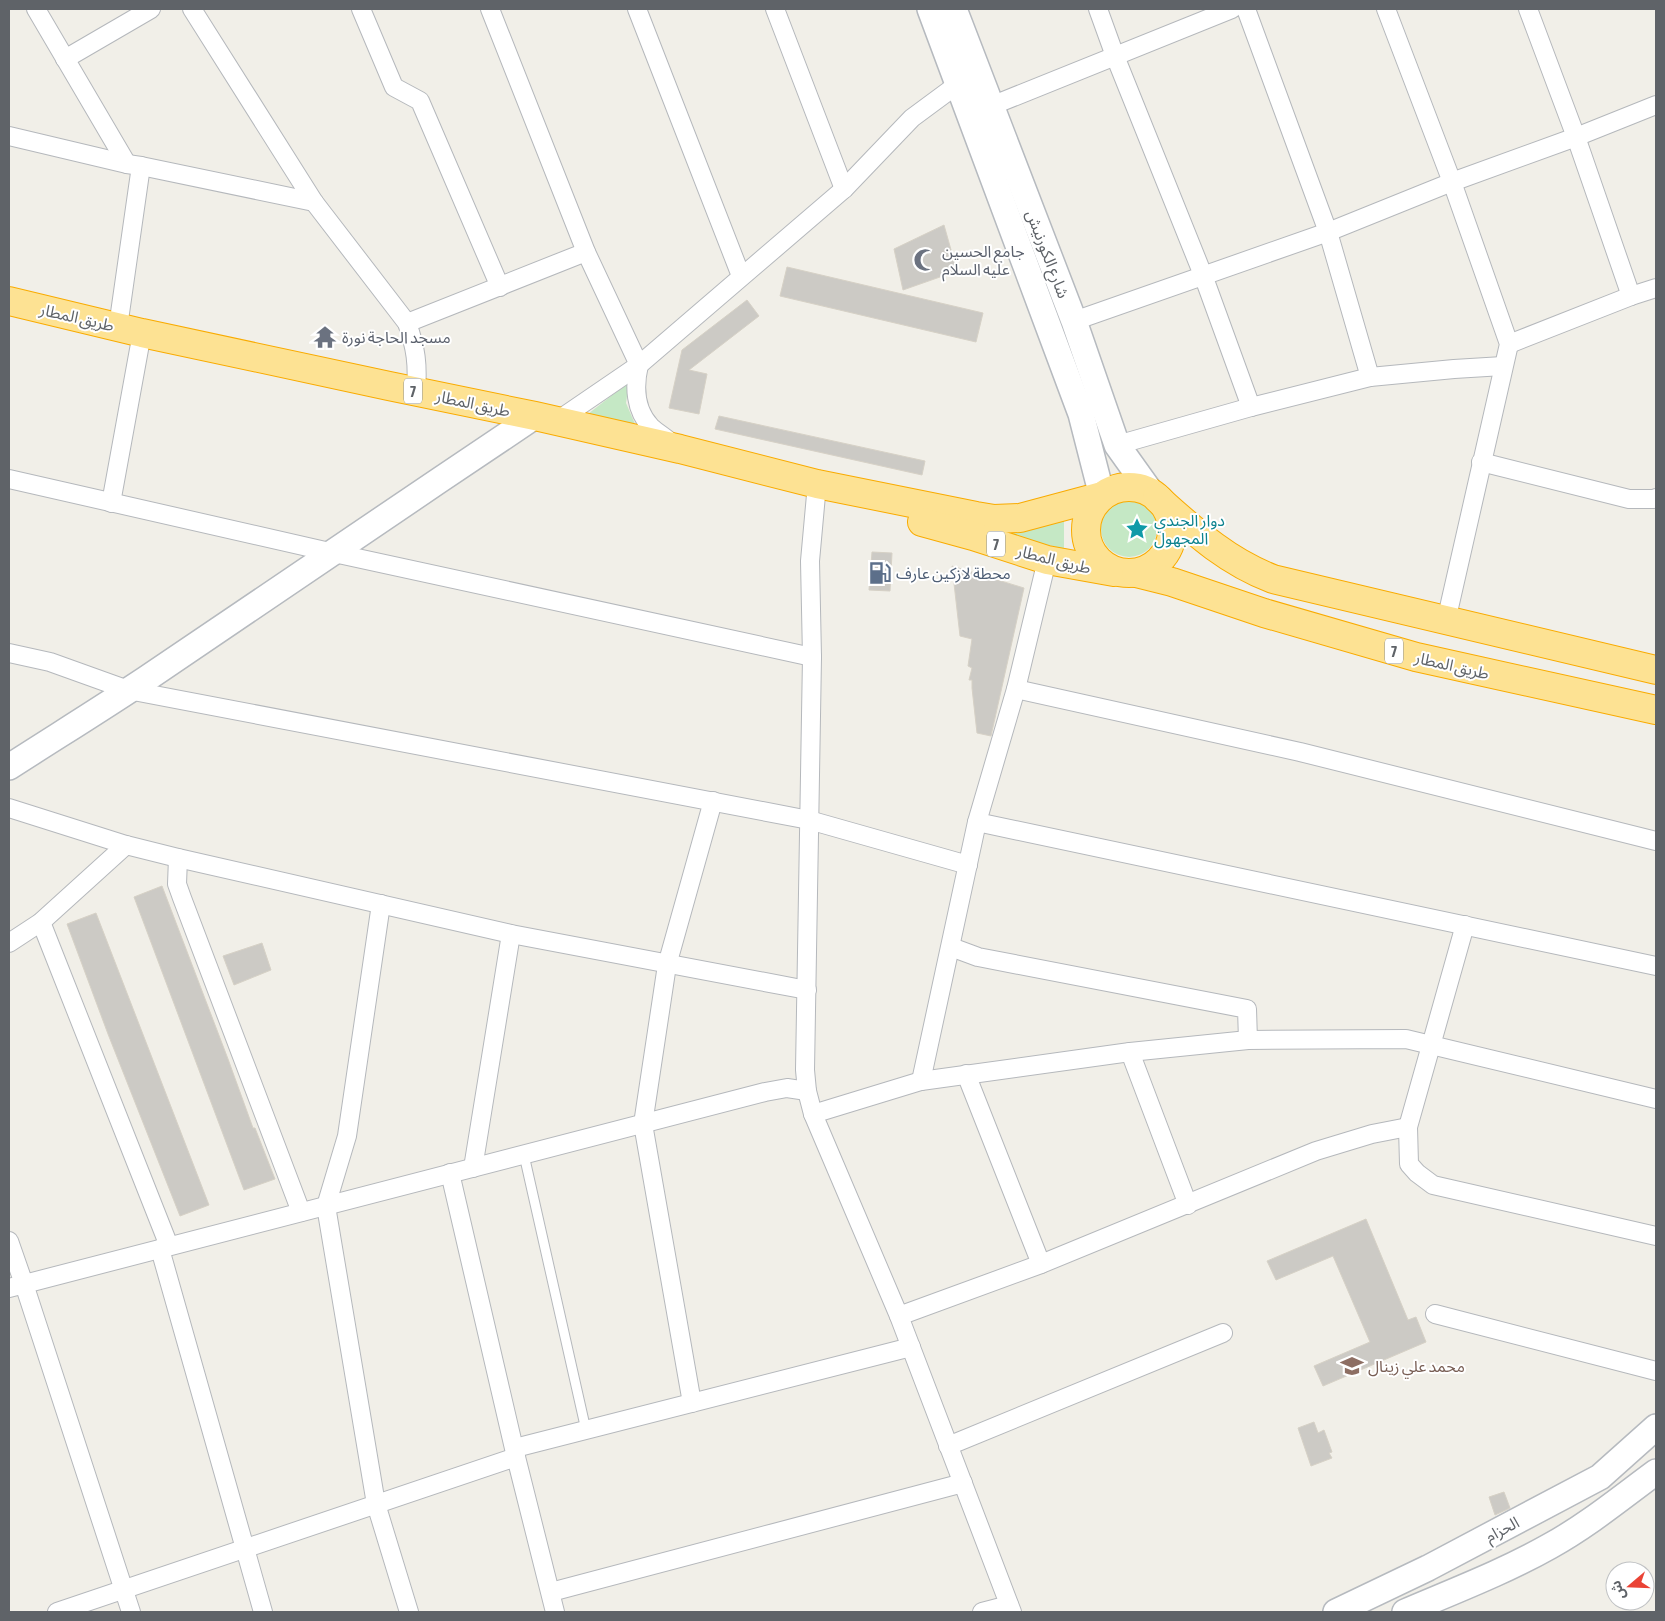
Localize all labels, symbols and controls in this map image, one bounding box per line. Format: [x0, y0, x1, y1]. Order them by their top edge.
street label: شارع الكورنيش [1019, 207, 1073, 302]
place label: جامع الحسين عليه السلام [942, 242, 1025, 282]
mosque icon: جامع الحسين عليه السلام [912, 247, 938, 273]
street label: طريق المطار [37, 299, 116, 336]
temple icon: مسجد الحاجة نورة [312, 324, 338, 350]
place label: مسجد الحاجة نورة [342, 328, 451, 347]
road number: 7 [404, 378, 422, 404]
street label: طريق المطار [433, 386, 512, 422]
place label: دوار الجندي المجهول [1154, 511, 1225, 549]
place icon: دوار الجندي المجهول [1124, 516, 1150, 542]
road number: 7 [987, 532, 1005, 556]
street label: طريق المطار [1014, 541, 1093, 579]
fuel station icon: محطة لازكين عارف [867, 560, 893, 586]
place label: محطة لازكين عارف [896, 564, 1011, 583]
road number: 7 [1385, 638, 1403, 664]
street label: طريق المطار [1412, 647, 1491, 684]
school or university icon: محمد علي زينال [1339, 1353, 1365, 1379]
place label: محمد علي زينال [1368, 1357, 1465, 1379]
street label: الحزام [1482, 1513, 1524, 1549]
north arrow [1605, 1561, 1655, 1611]
text: ش [1607, 1579, 1628, 1602]

